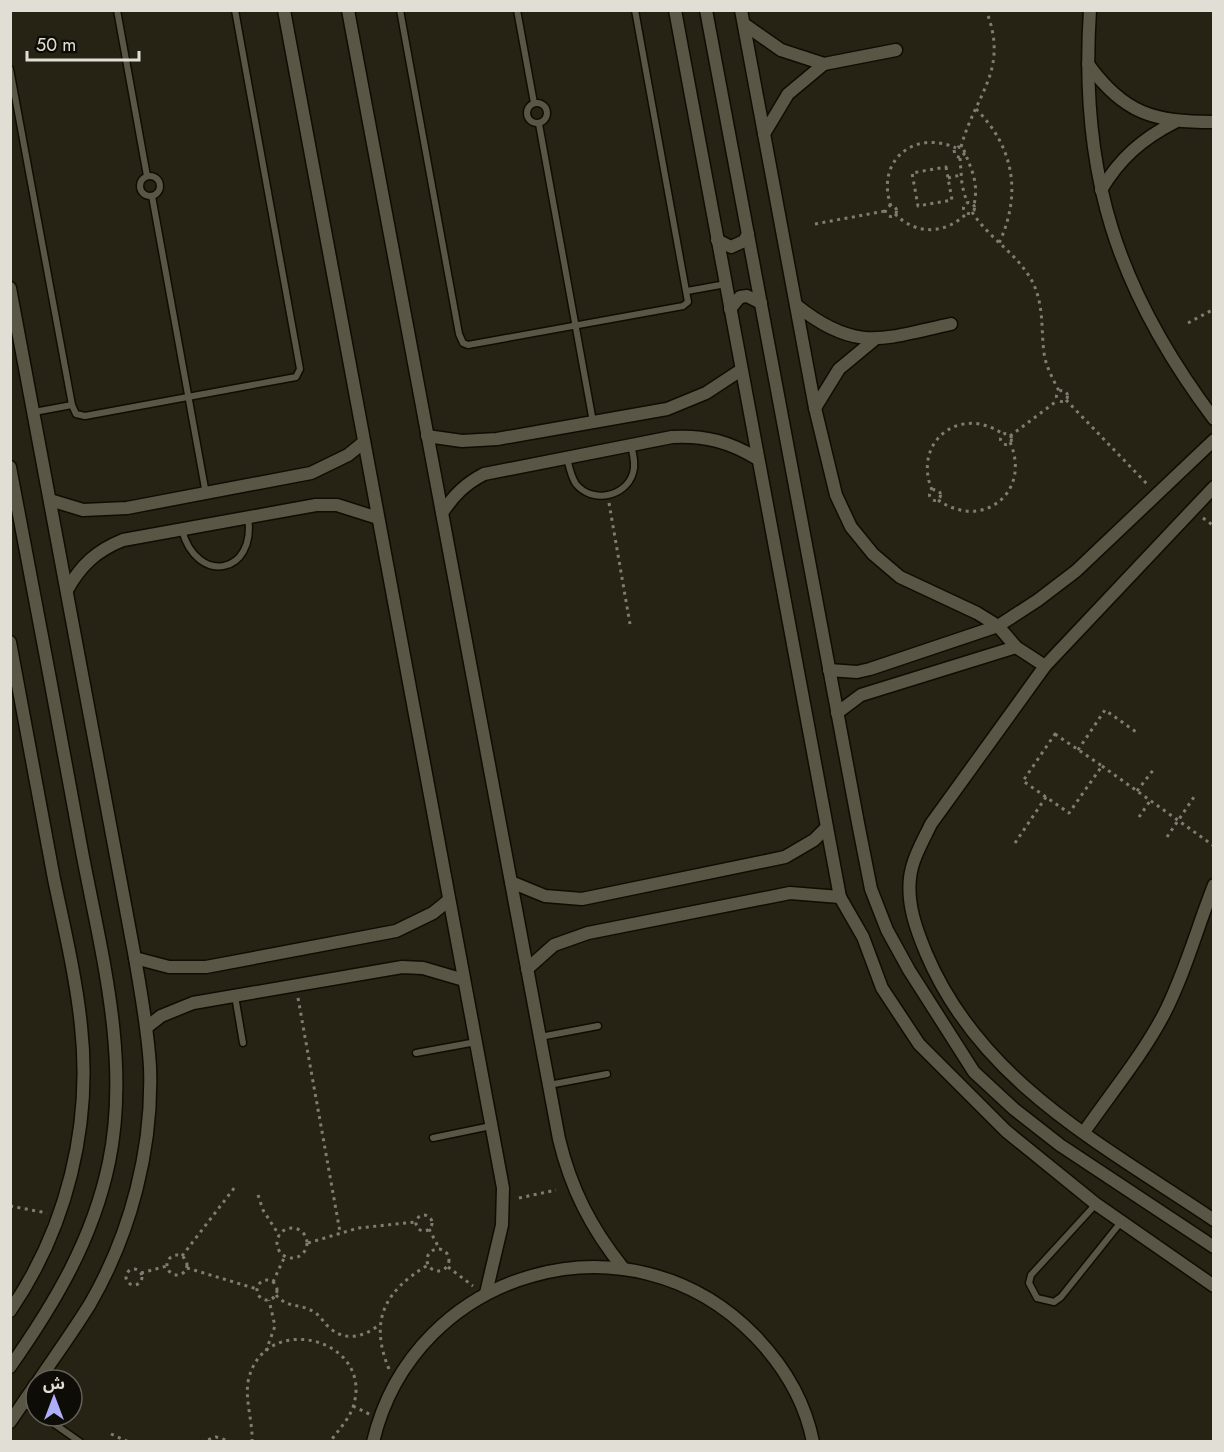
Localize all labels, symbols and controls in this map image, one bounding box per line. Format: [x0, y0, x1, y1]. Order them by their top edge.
scale bar [27, 24, 140, 62]
text: 50 m [36, 32, 76, 58]
north arrow [24, 1368, 84, 1428]
text: ش [43, 1372, 65, 1395]

